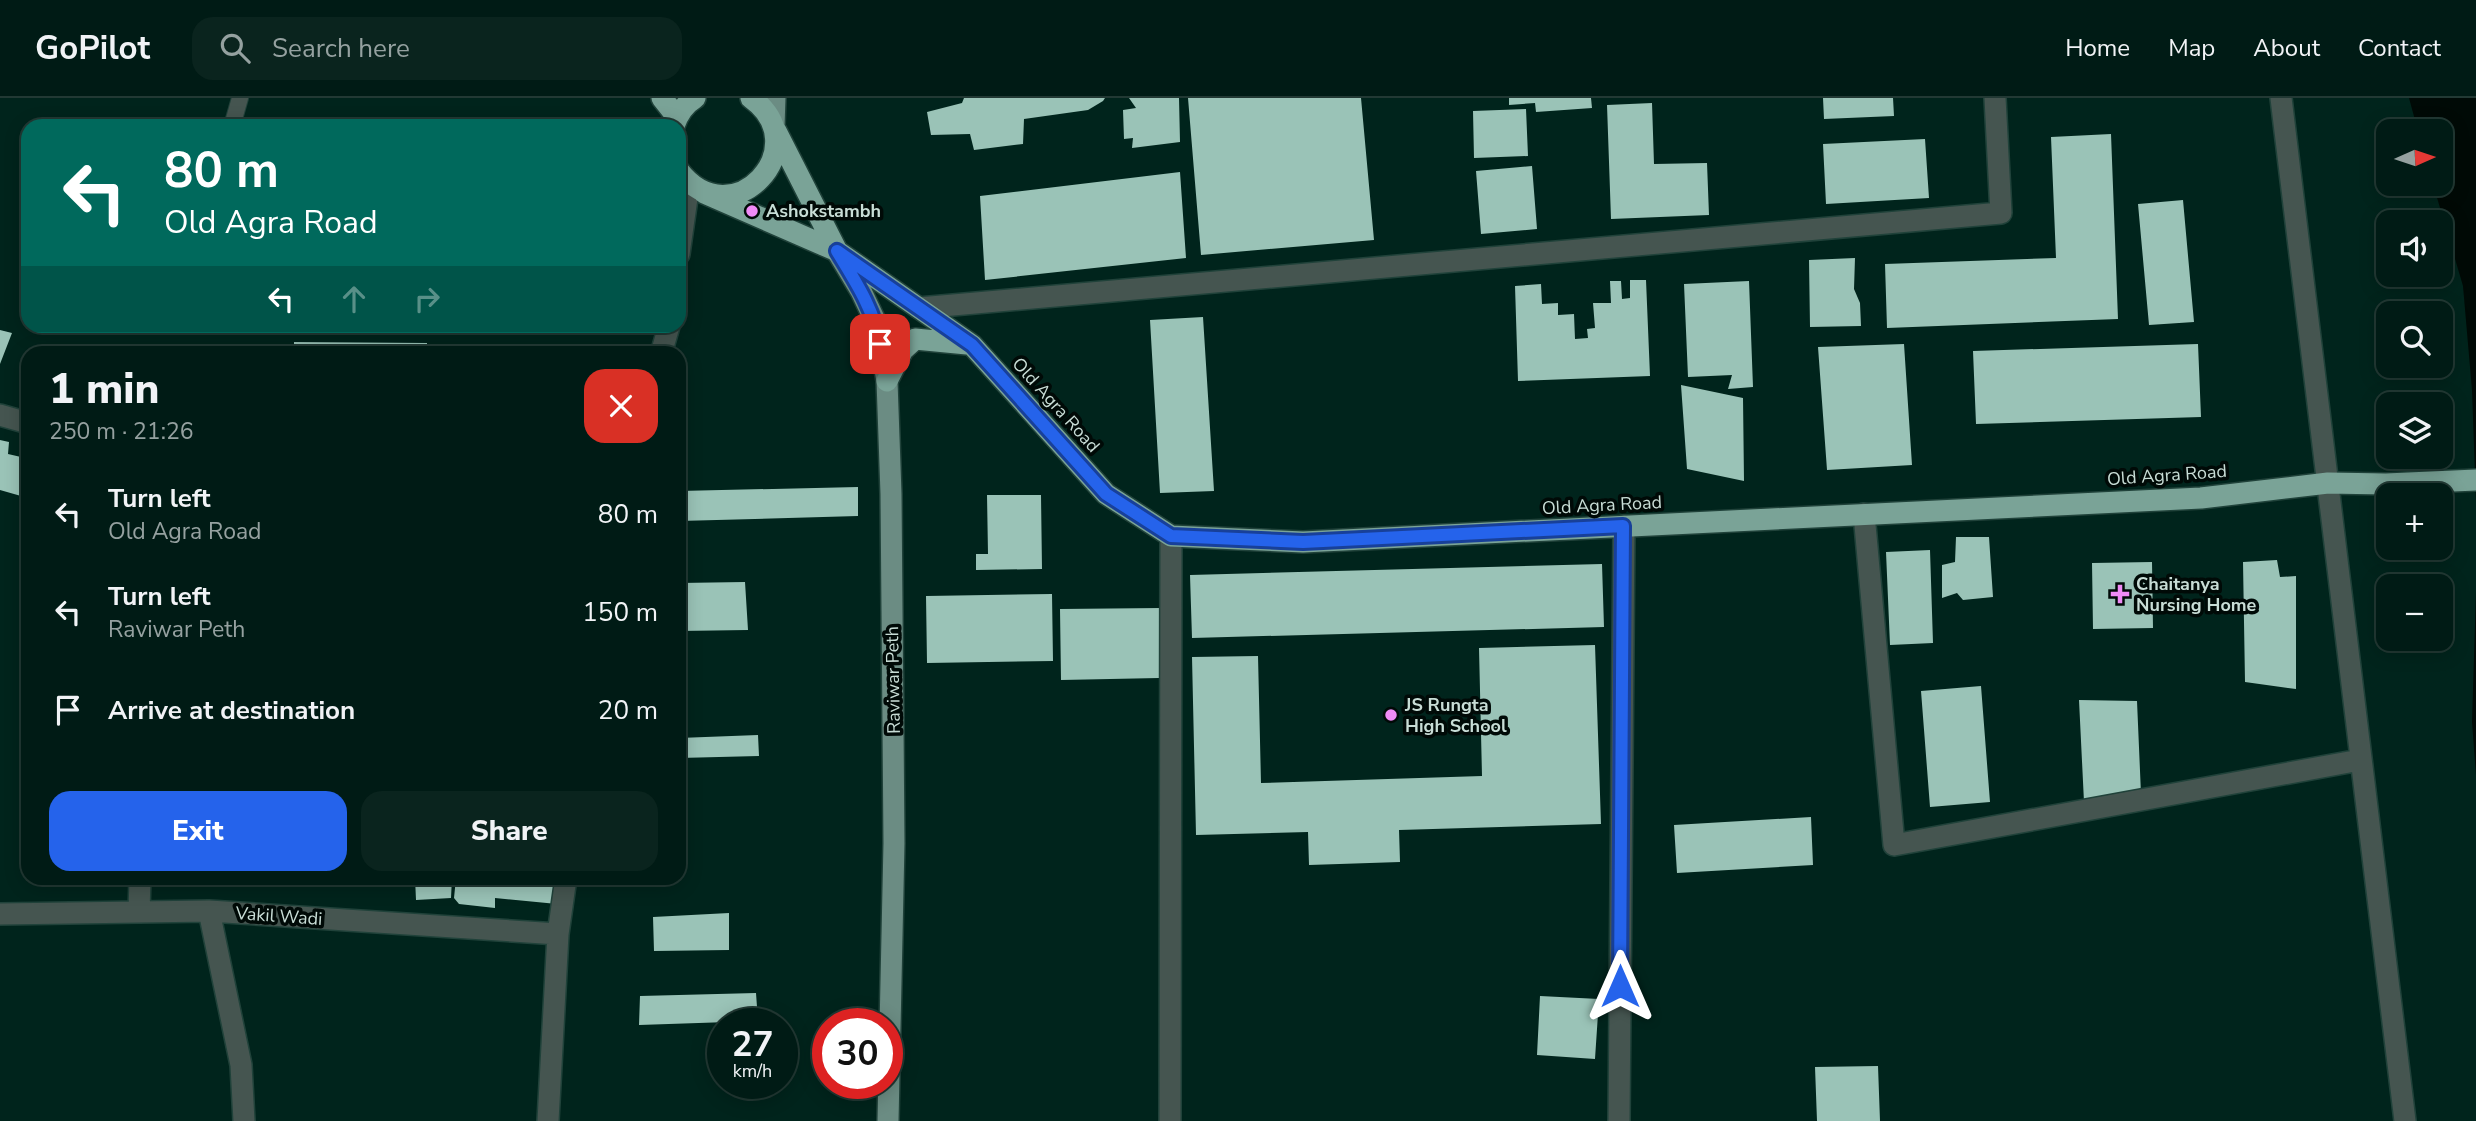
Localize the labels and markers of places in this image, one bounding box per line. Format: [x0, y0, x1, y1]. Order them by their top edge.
place label: Ashokstambh [766, 199, 881, 223]
marker: Ashokstambh [744, 203, 760, 219]
pin [850, 314, 910, 374]
place label: Chaitanya Nursing Home [2136, 572, 2257, 617]
marker: Chaitanya Nursing Home [2110, 584, 2130, 604]
place label: JS Rungta High School [1404, 693, 1507, 738]
marker: JS Rungta High School [1383, 707, 1399, 723]

